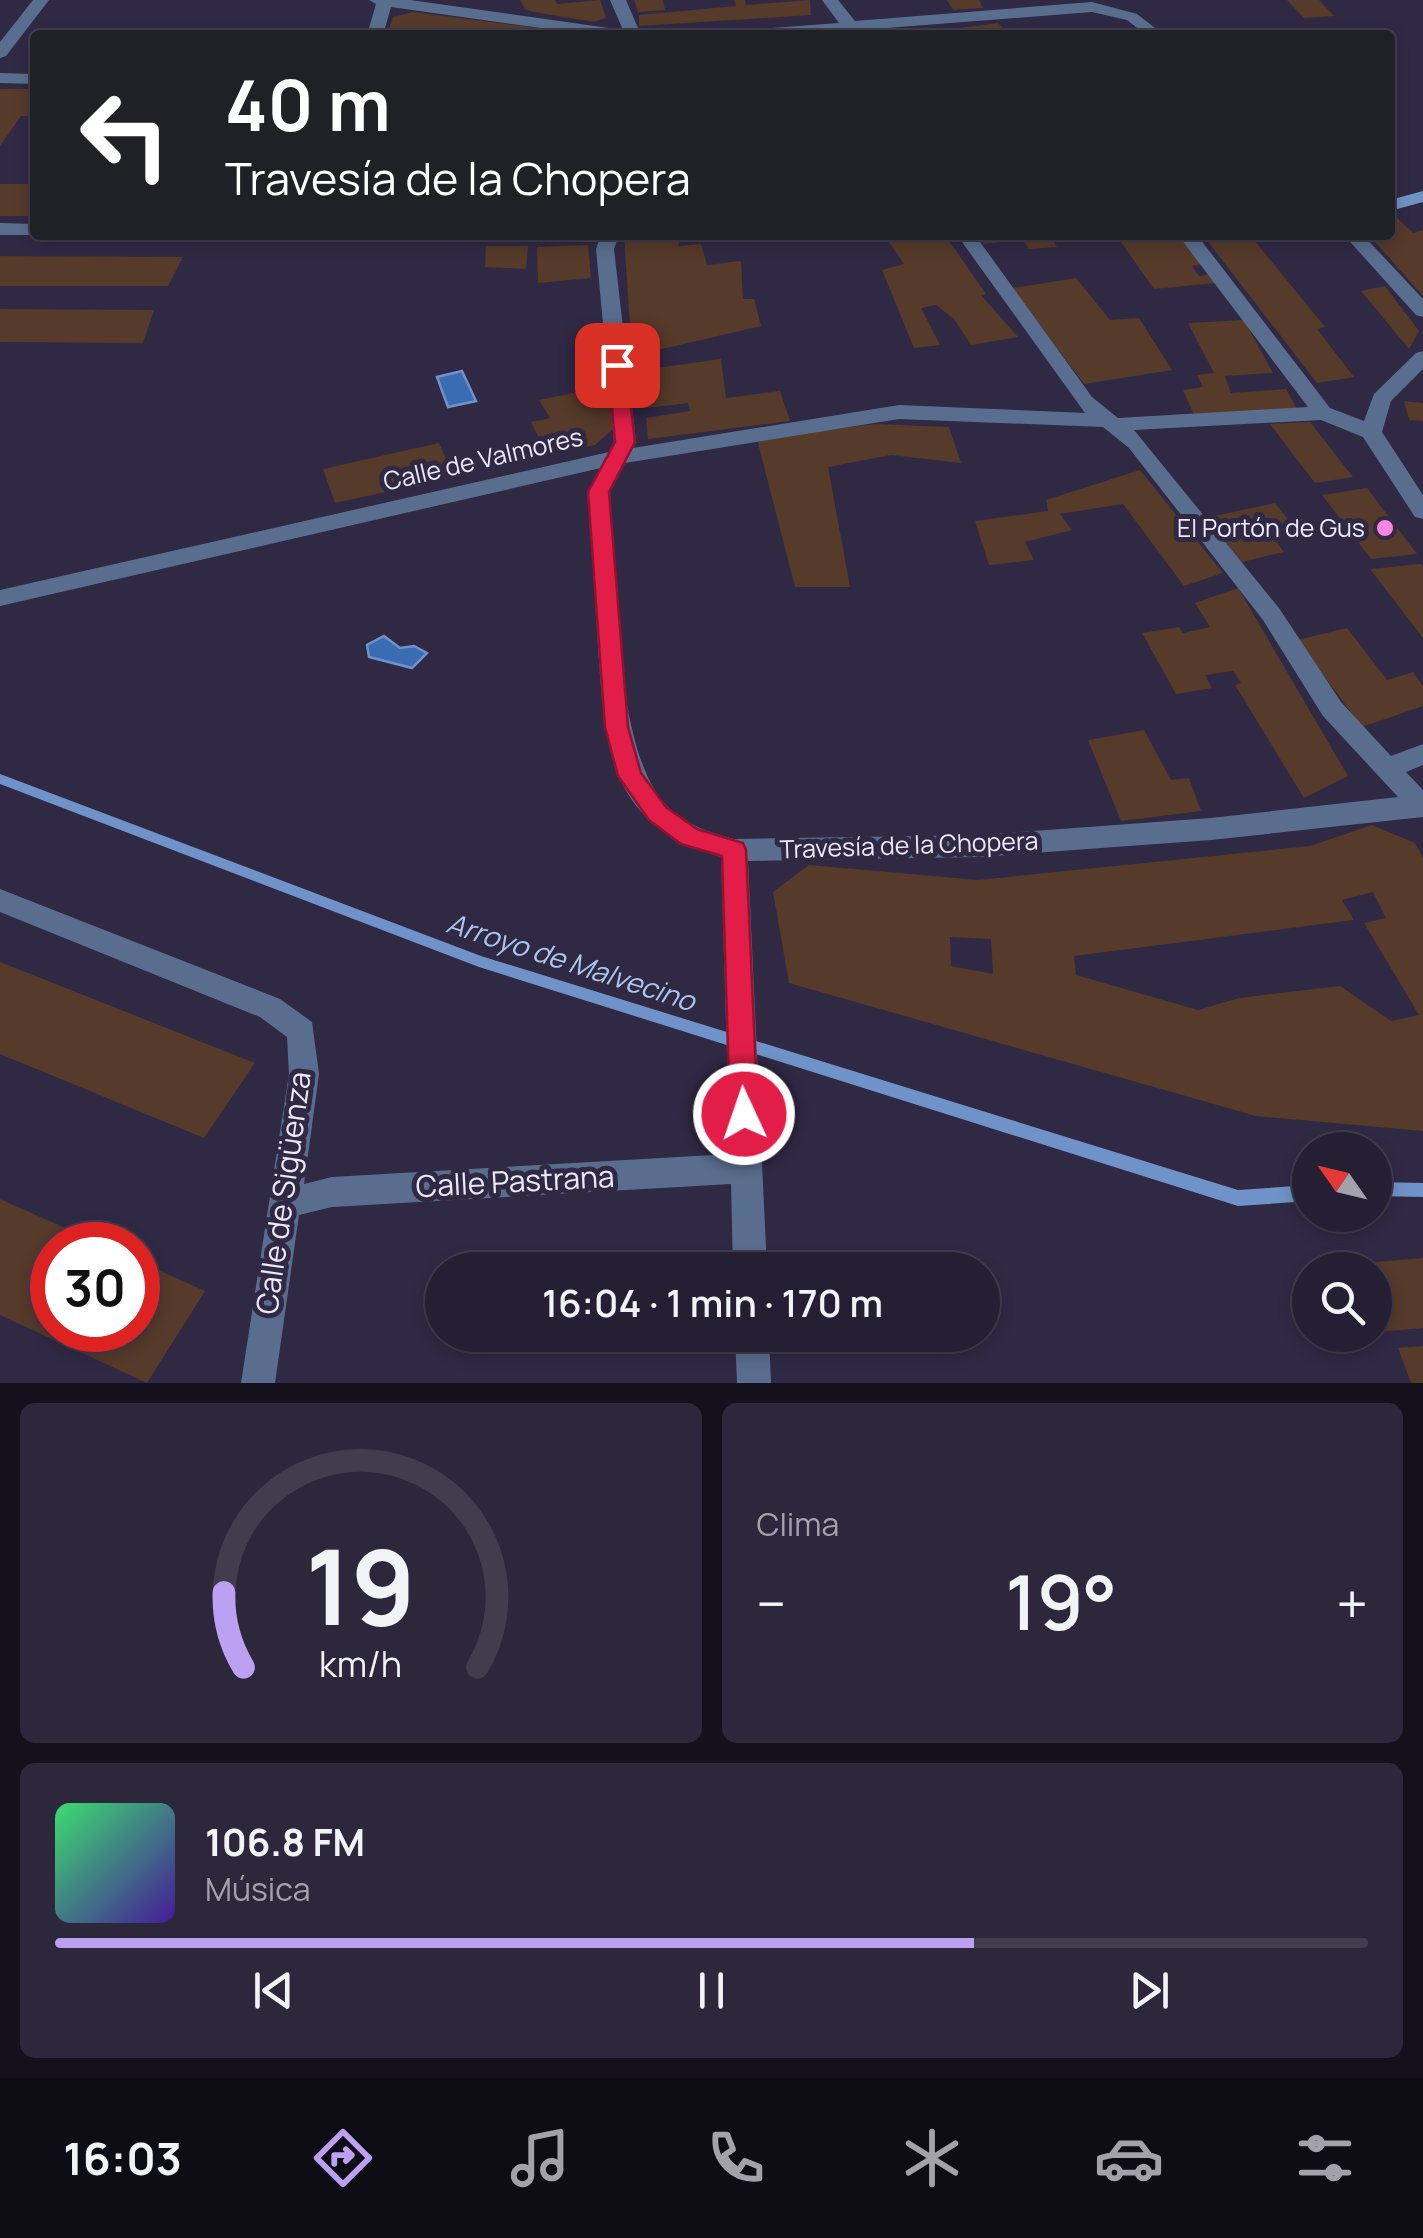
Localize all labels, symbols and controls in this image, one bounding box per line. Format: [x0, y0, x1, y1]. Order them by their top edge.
text: 40 m [225, 56, 391, 152]
icon: left [60, 70, 190, 200]
text: Travesía de la Chopera [225, 147, 691, 209]
pin [575, 323, 660, 408]
icon: arrive [590, 338, 645, 393]
street label: Calle de Valmores [380, 419, 586, 498]
place label: El Portón de Gus [1177, 510, 1365, 545]
marker: El Portón de Gus [1374, 517, 1396, 539]
street label: Travesía de la Chopera [779, 822, 1039, 867]
water label: Arroyo de Malvecino [442, 903, 702, 1020]
position arrow [692, 1062, 796, 1166]
street label: Calle de Sigüenza [245, 1069, 320, 1317]
north arrow [1292, 1132, 1392, 1232]
map controls [1292, 1132, 1392, 1352]
street label: Calle Pastrana [415, 1155, 615, 1206]
speed limit sign: 30 [30, 1222, 160, 1352]
button: search [1292, 1252, 1392, 1352]
text: 16:04 · 1 min · 170 m [542, 1276, 883, 1328]
text: Clima [757, 1502, 839, 1546]
text: 19 [306, 1514, 416, 1656]
text: 19° [1005, 1550, 1117, 1653]
text: − [757, 1565, 786, 1641]
text: + [1336, 1565, 1368, 1641]
text: km/h [319, 1639, 402, 1688]
text: 106.8 FM [205, 1815, 365, 1867]
text: Música [205, 1867, 311, 1911]
icon: previous [246, 1963, 301, 2018]
icon: pause [684, 1963, 739, 2018]
icon: next [1122, 1963, 1177, 2018]
icon: directions [308, 2123, 378, 2193]
icon: music [505, 2123, 575, 2193]
icon: phone [701, 2123, 771, 2193]
icon: climate [897, 2123, 967, 2193]
icon: car [1094, 2123, 1164, 2193]
icon: filters [1290, 2123, 1360, 2193]
text: 16:03 [63, 2127, 182, 2189]

